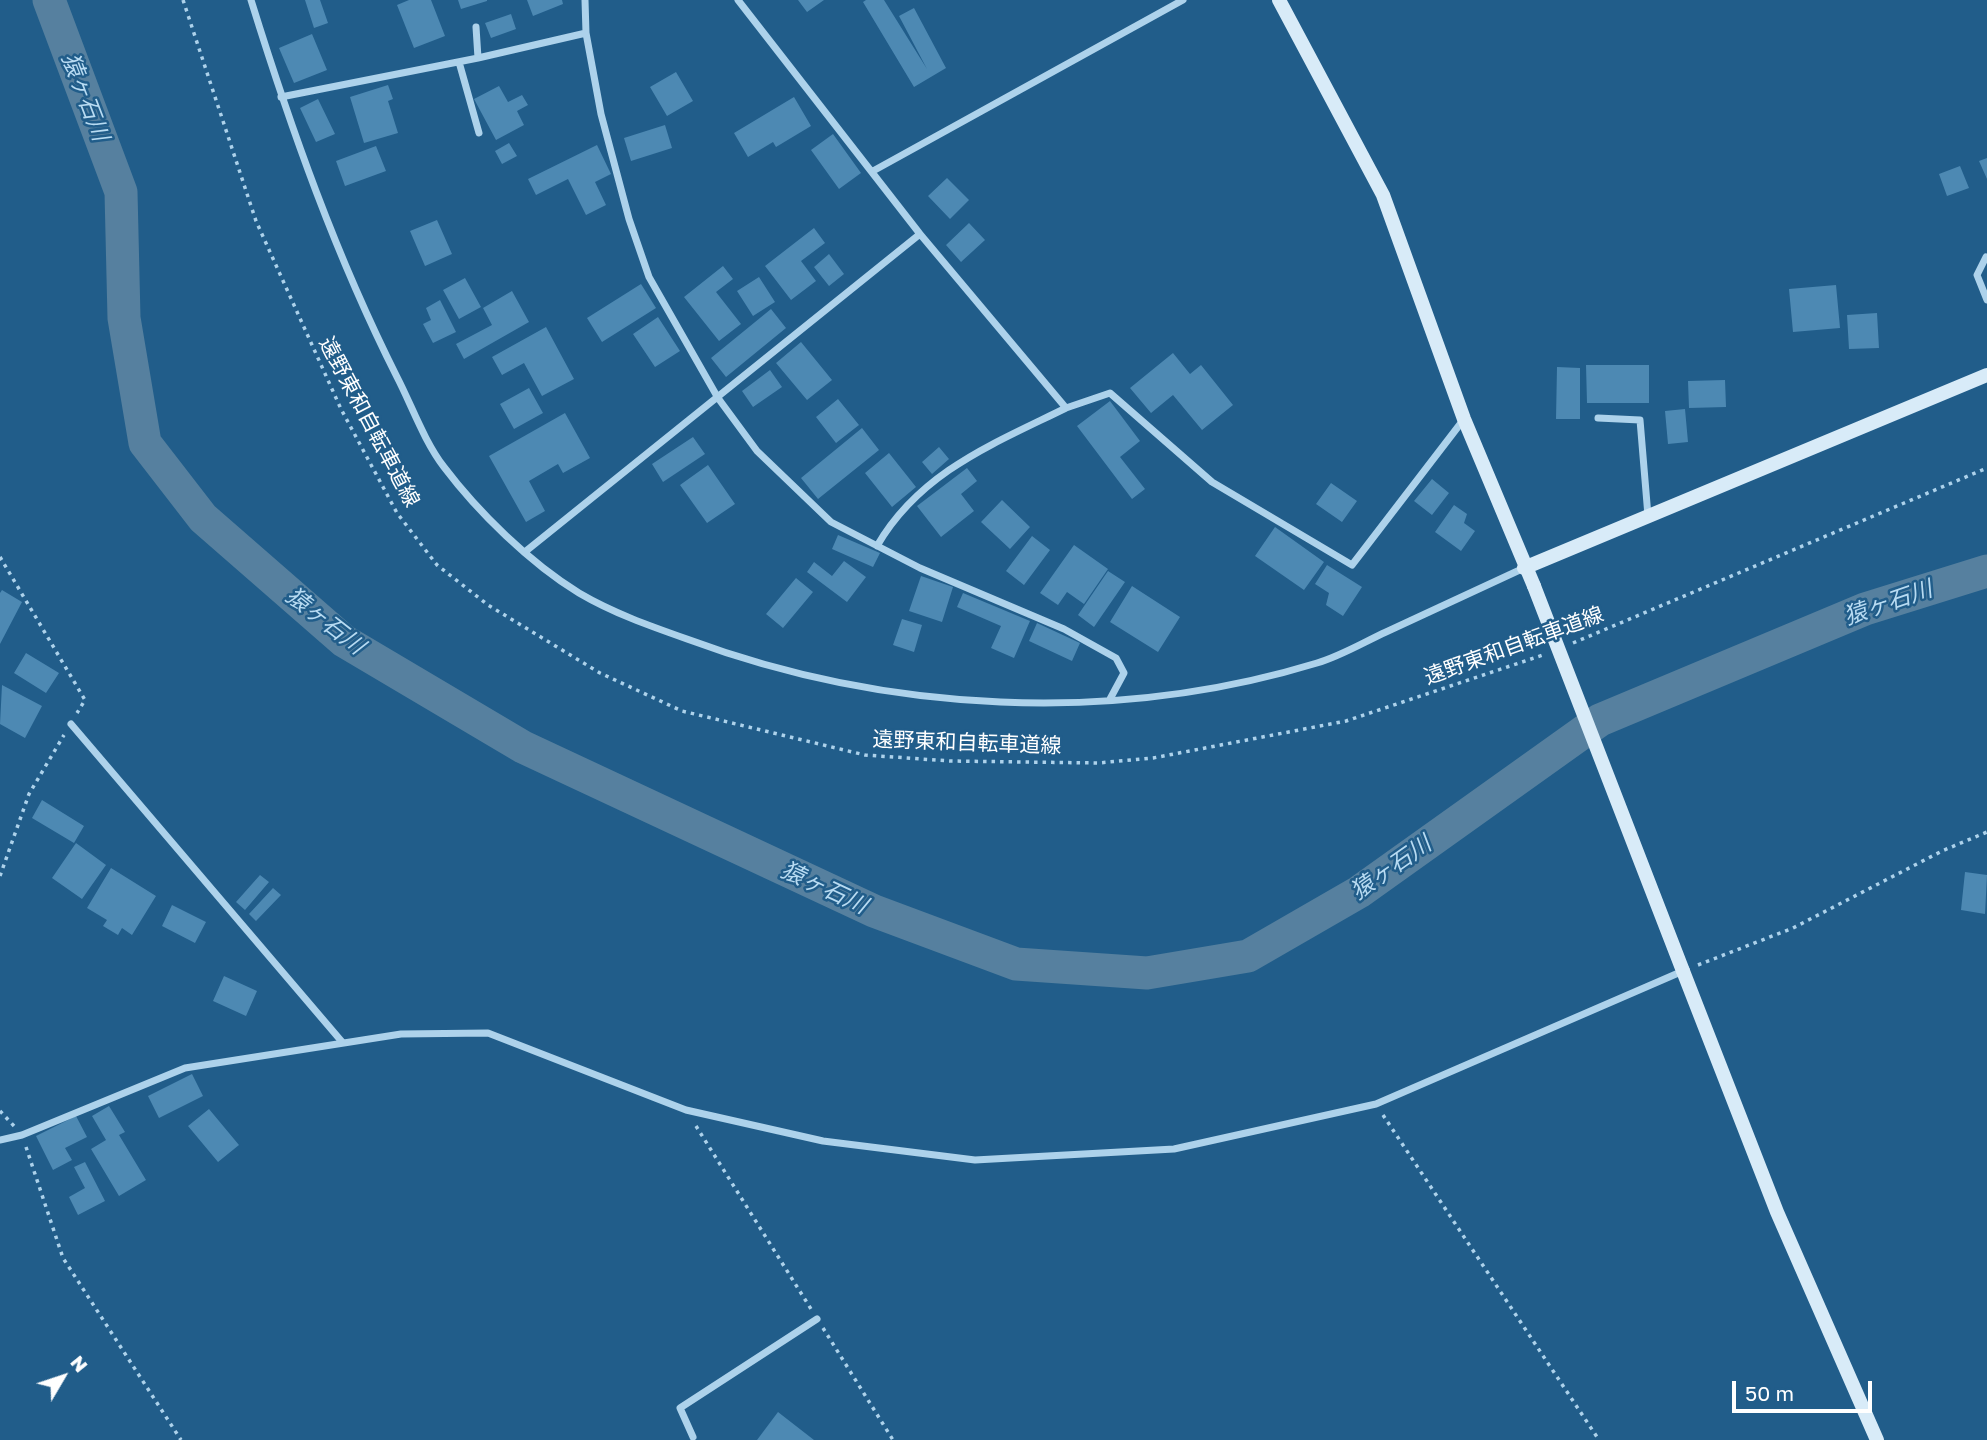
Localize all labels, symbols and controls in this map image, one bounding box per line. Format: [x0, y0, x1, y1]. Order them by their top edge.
water label: 猿ヶ石川 [56, 49, 114, 145]
street label: 遠野東和自転車道線 [314, 333, 424, 511]
water label: 猿ヶ石川 [1840, 575, 1936, 631]
water label: 猿ヶ石川 [280, 582, 370, 660]
street label: 遠野東和自転車道線 [1421, 602, 1607, 690]
street label: 遠野東和自転車道線 [872, 727, 1062, 759]
water label: 猿ヶ石川 [1345, 830, 1437, 906]
water label: 猿ヶ石川 [776, 856, 872, 920]
north arrow [28, 1342, 98, 1412]
text: N [66, 1351, 93, 1376]
scale bar [1735, 1366, 1875, 1410]
text: 50 m [1745, 1380, 1794, 1406]

